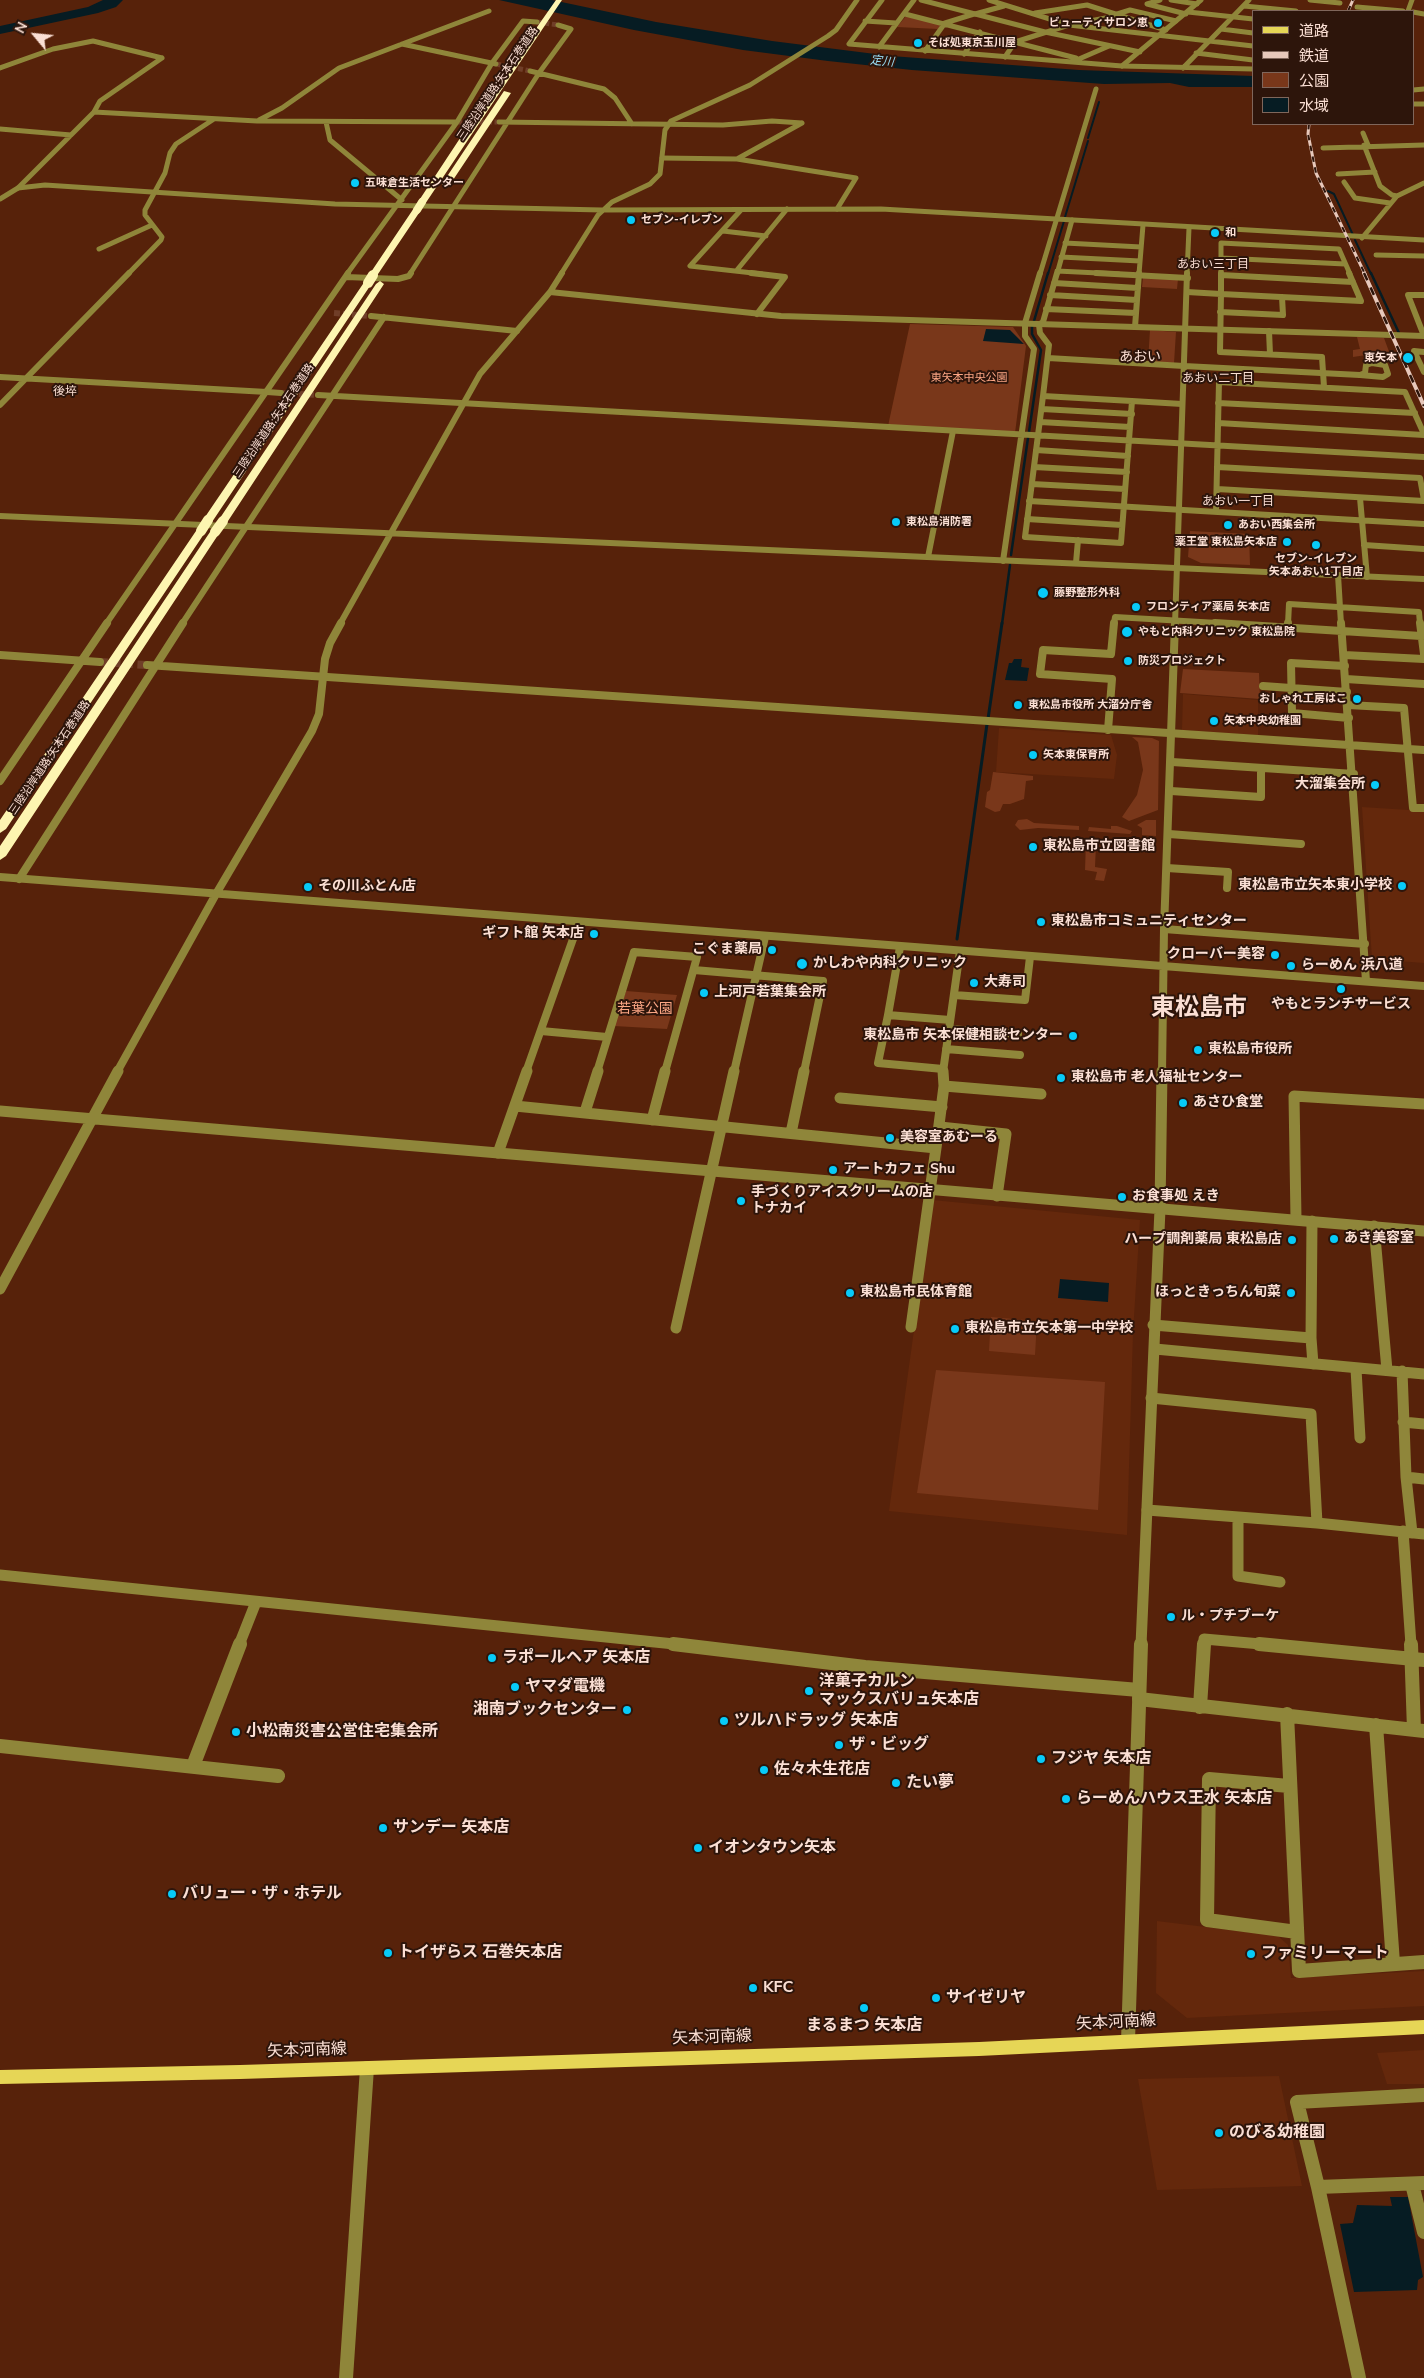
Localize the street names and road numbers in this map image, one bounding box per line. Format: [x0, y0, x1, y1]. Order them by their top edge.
street label: 三陸沿岸道路;矢本石巻道路 [455, 25, 541, 143]
street label: 三陸沿岸道路;矢本石巻道路 [231, 362, 317, 480]
street label: 三陸沿岸道路;矢本石巻道路 [7, 699, 93, 817]
street label: 矢本河南線 [1076, 2011, 1156, 2035]
street label: 矢本河南線 [672, 2027, 752, 2049]
street label: 矢本河南線 [267, 2040, 347, 2062]

